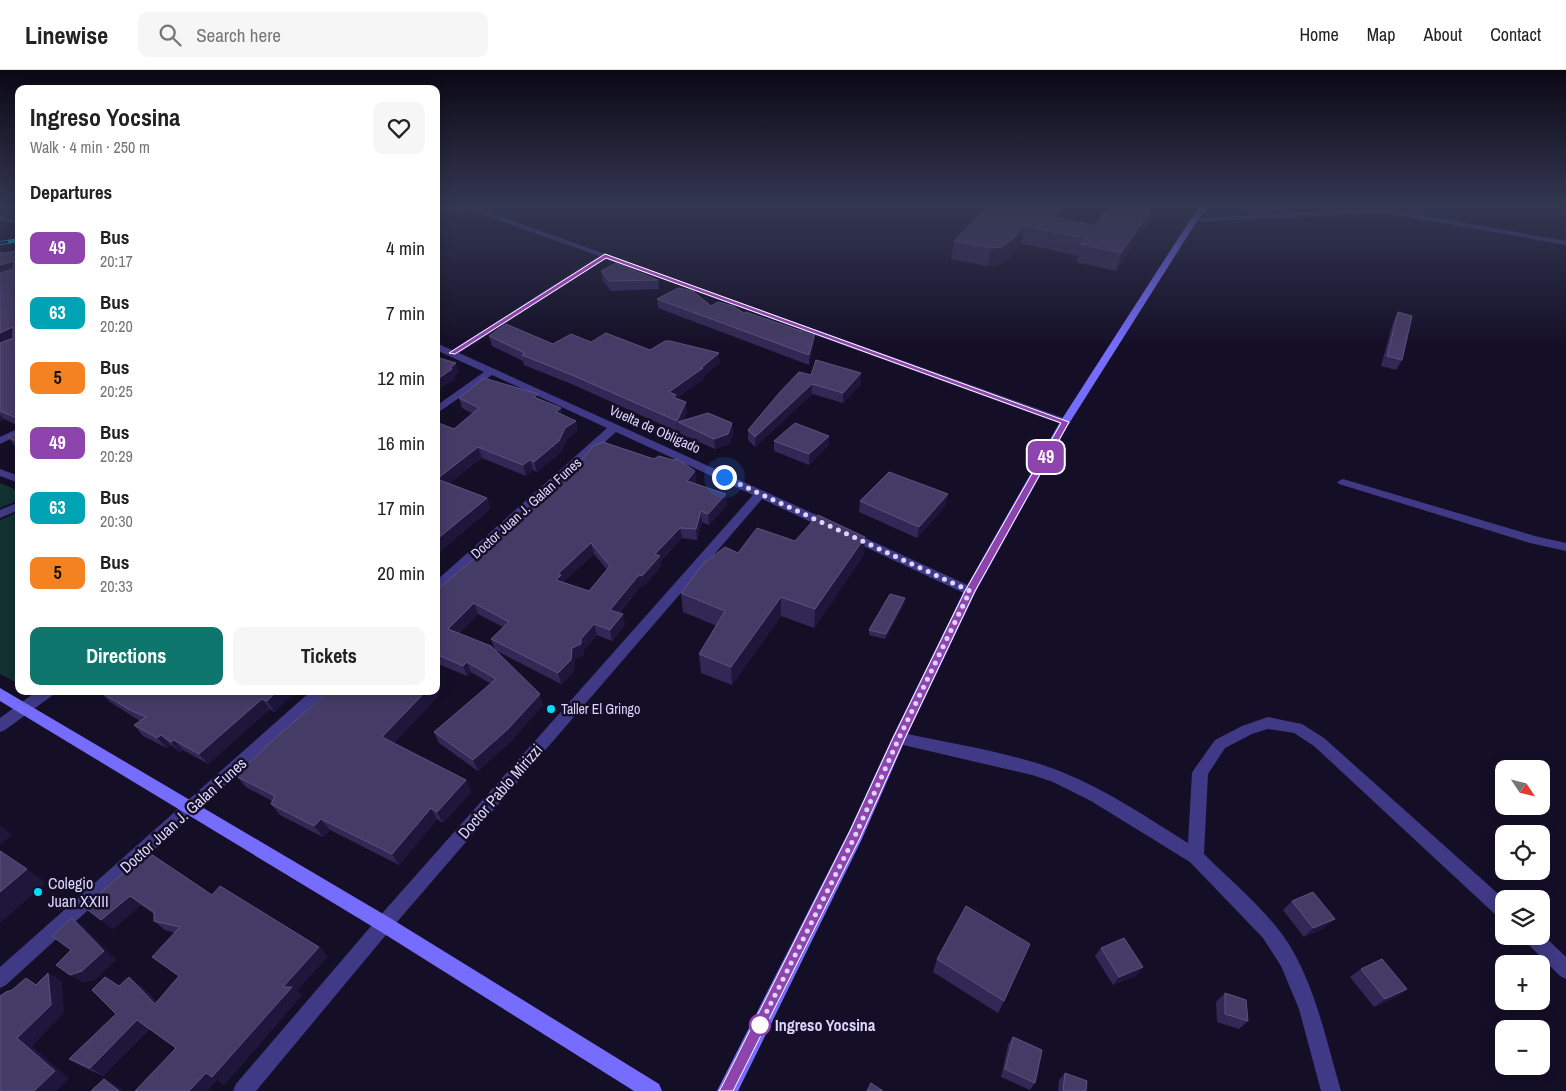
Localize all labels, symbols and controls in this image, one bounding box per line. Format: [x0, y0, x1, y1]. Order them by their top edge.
search box [138, 12, 488, 57]
text: Linewise [25, 19, 108, 51]
icon: search [156, 21, 184, 49]
text: Search here [196, 22, 281, 48]
text: Home [1299, 22, 1339, 47]
text: Map [1367, 22, 1396, 47]
text: About [1424, 22, 1462, 47]
text: Contact [1490, 22, 1541, 47]
text: Ingreso Yocsina [30, 101, 180, 133]
button: heart [373, 102, 425, 154]
text: Walk · 4 min · 250 m [30, 136, 150, 158]
text: Departures [30, 179, 112, 205]
text: Bus [100, 224, 129, 250]
text: 49 [49, 235, 66, 260]
text: 4 min [386, 235, 425, 261]
text: 20:17 [100, 250, 133, 272]
text: Bus [100, 289, 129, 315]
text: 63 [49, 300, 66, 325]
text: 7 min [386, 300, 425, 326]
text: 20:20 [100, 315, 133, 337]
text: Bus [100, 354, 129, 380]
text: 5 [53, 365, 62, 390]
text: 12 min [377, 365, 425, 391]
text: 20:25 [100, 380, 133, 402]
street label: Vuelta de Obligado [607, 401, 703, 457]
text: Bus [100, 419, 129, 445]
text: 49 [49, 430, 66, 455]
text: 16 min [377, 430, 425, 456]
line badge: 49 [1024, 441, 1068, 473]
text: 49 [1038, 444, 1054, 469]
text: 20:29 [100, 445, 133, 467]
street label: Doctor Juan J. Galan Funes [467, 453, 585, 563]
your location [712, 465, 737, 490]
text: Bus [100, 484, 129, 510]
text: 63 [49, 495, 66, 520]
text: 17 min [377, 495, 425, 521]
text: 20:30 [100, 510, 133, 532]
text: Bus [100, 549, 129, 575]
text: 5 [53, 560, 62, 585]
text: 20 min [377, 560, 425, 586]
text: 20:33 [100, 575, 133, 597]
button: Directions [30, 627, 223, 685]
button: Tickets [233, 627, 425, 685]
place label: Taller El Gringo [561, 700, 640, 718]
marker: Taller El Gringo [545, 703, 557, 715]
street label: Doctor Pablo Mirizzi [453, 739, 547, 843]
street label: Doctor Juan J. Galan Funes [115, 752, 251, 878]
north arrow [1495, 760, 1550, 815]
map controls [1495, 760, 1550, 1075]
button: locate [1495, 825, 1550, 880]
place label: Colegio Juan XXIII [48, 872, 109, 912]
marker: Colegio Juan XXIII [32, 886, 44, 898]
button: layers [1495, 890, 1550, 945]
button: + [1495, 955, 1550, 1010]
marker: Ingreso Yocsina [749, 1014, 771, 1036]
place label: Ingreso Yocsina [775, 1014, 876, 1036]
button: − [1495, 1020, 1550, 1075]

